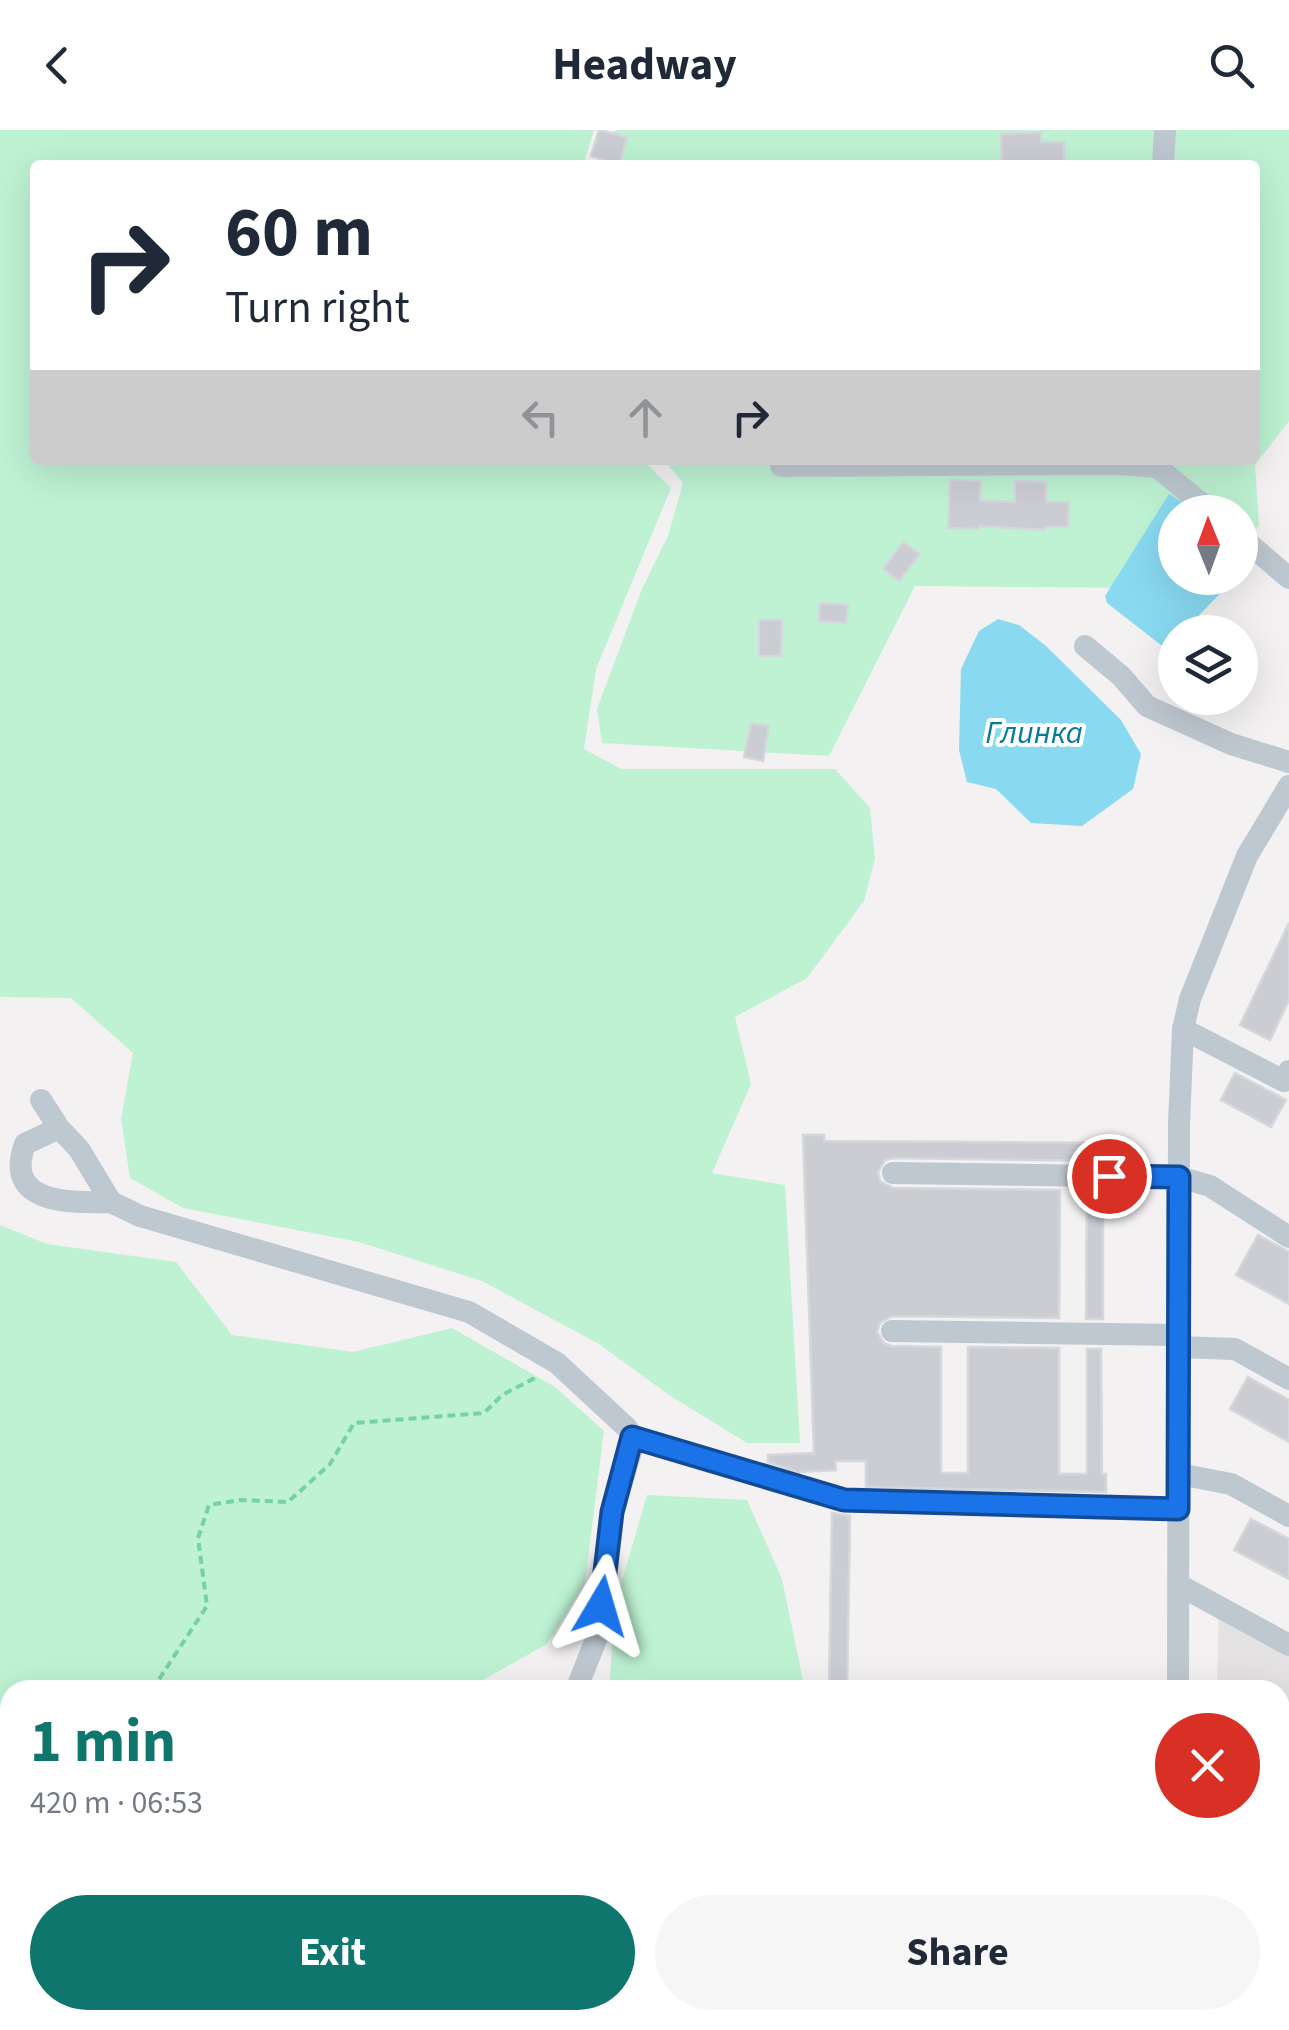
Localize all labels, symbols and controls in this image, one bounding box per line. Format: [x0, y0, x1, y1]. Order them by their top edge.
text: Headway [552, 33, 737, 97]
icon: back [30, 38, 85, 93]
icon: search [1204, 38, 1259, 93]
text: 60 m [225, 183, 373, 283]
icon: right [60, 200, 190, 330]
text: Turn right [225, 276, 410, 340]
icon: left [513, 390, 568, 445]
icon: ahead [618, 390, 673, 445]
icon: right [723, 390, 778, 445]
north arrow [1158, 495, 1258, 595]
map controls [1158, 495, 1258, 715]
button: layers [1158, 615, 1258, 715]
water label: Глинка [985, 710, 1083, 756]
pin [1067, 1134, 1152, 1219]
icon: arrive [1082, 1149, 1137, 1204]
position arrow [549, 1554, 653, 1658]
text: 1 min [30, 1700, 176, 1785]
button: close [1155, 1713, 1260, 1818]
text: 420 m · 06:53 [30, 1780, 203, 1826]
button: Exit [30, 1895, 635, 2010]
button: Share [655, 1895, 1260, 2010]

